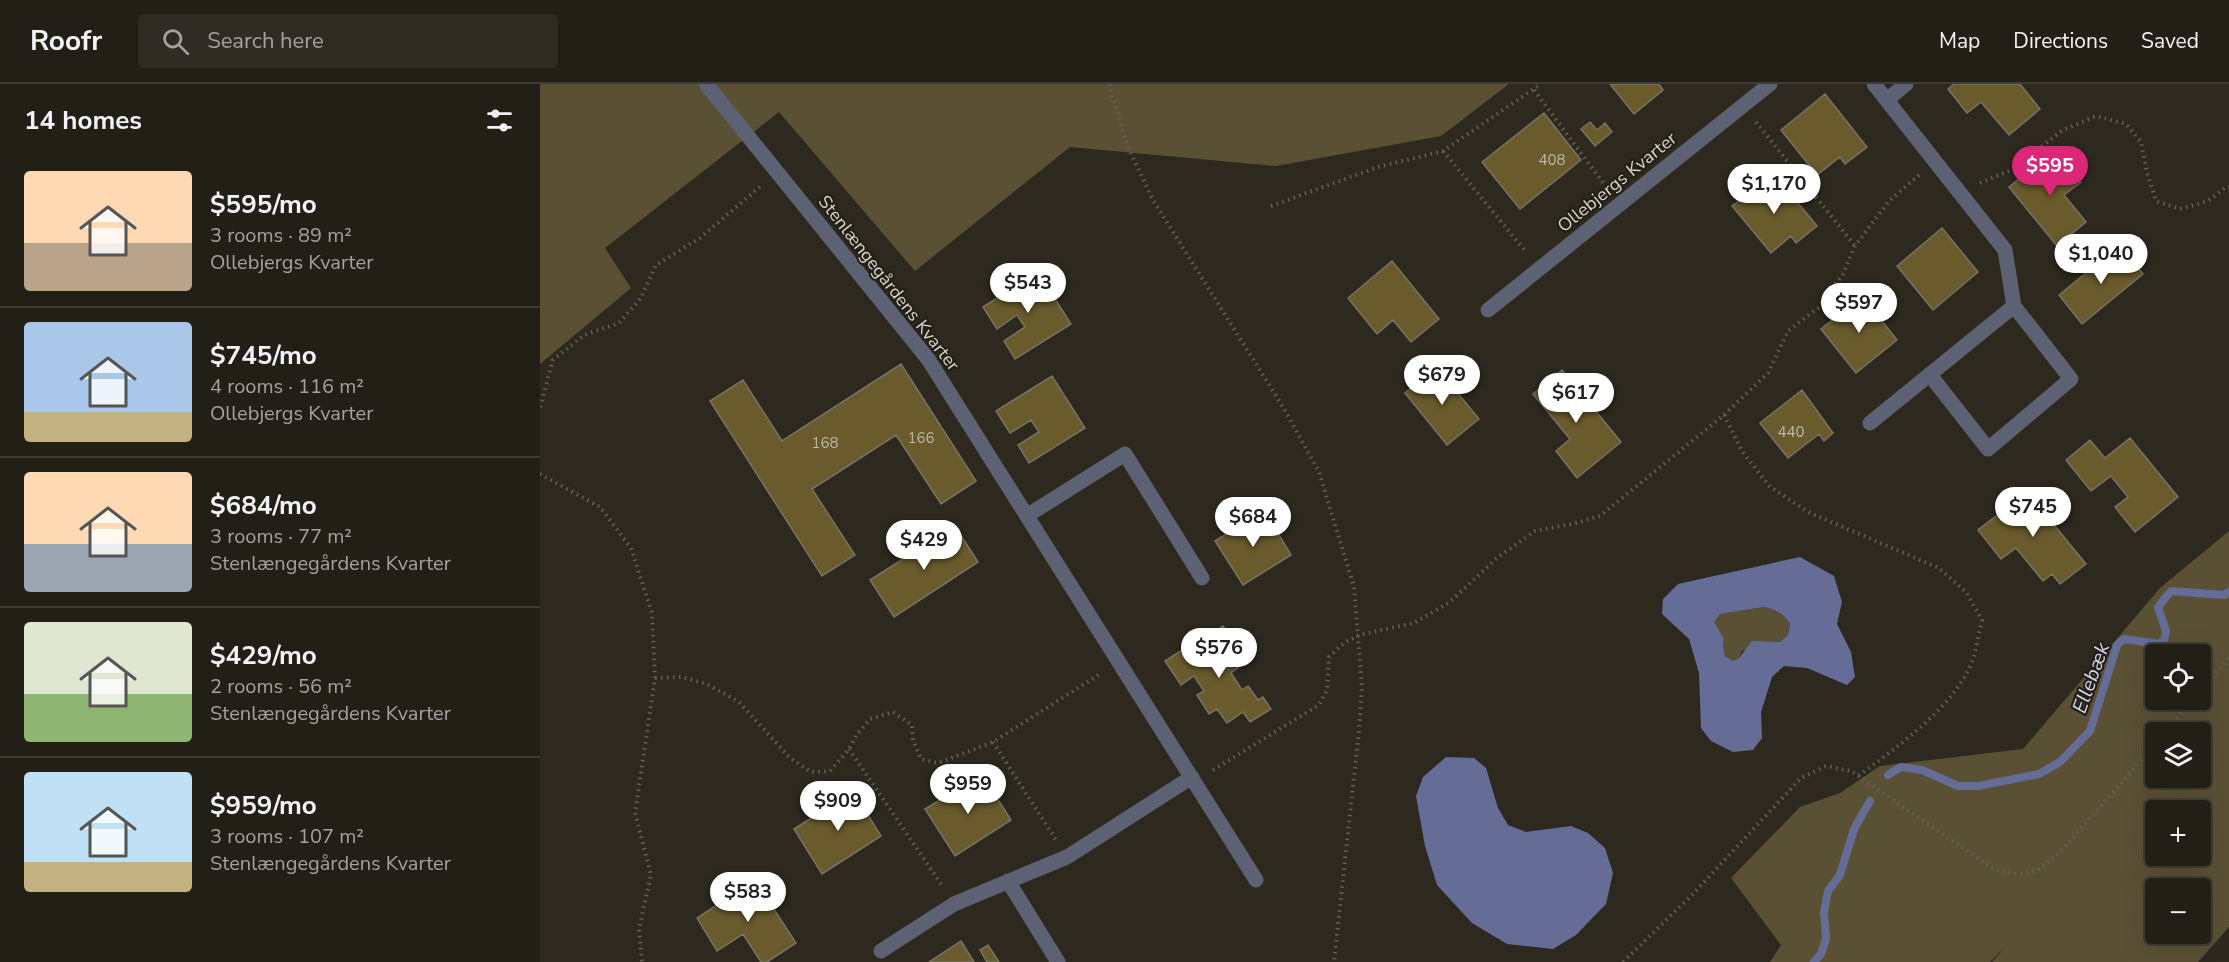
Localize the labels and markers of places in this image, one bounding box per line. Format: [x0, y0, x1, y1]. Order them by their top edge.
pin: $595 [2014, 146, 2086, 197]
pin: $1,170 [1725, 164, 1823, 215]
pin: $1,040 [2052, 234, 2150, 285]
pin: $543 [992, 263, 1064, 314]
pin: $597 [1823, 283, 1895, 334]
pin: $679 [1406, 355, 1478, 406]
pin: $617 [1540, 373, 1612, 424]
pin: $745 [1997, 487, 2069, 538]
pin: $684 [1217, 497, 1289, 548]
pin: $429 [888, 520, 960, 571]
pin: $576 [1183, 628, 1255, 679]
pin: $959 [932, 764, 1004, 815]
pin: $909 [802, 781, 874, 832]
pin: $583 [712, 872, 784, 923]

